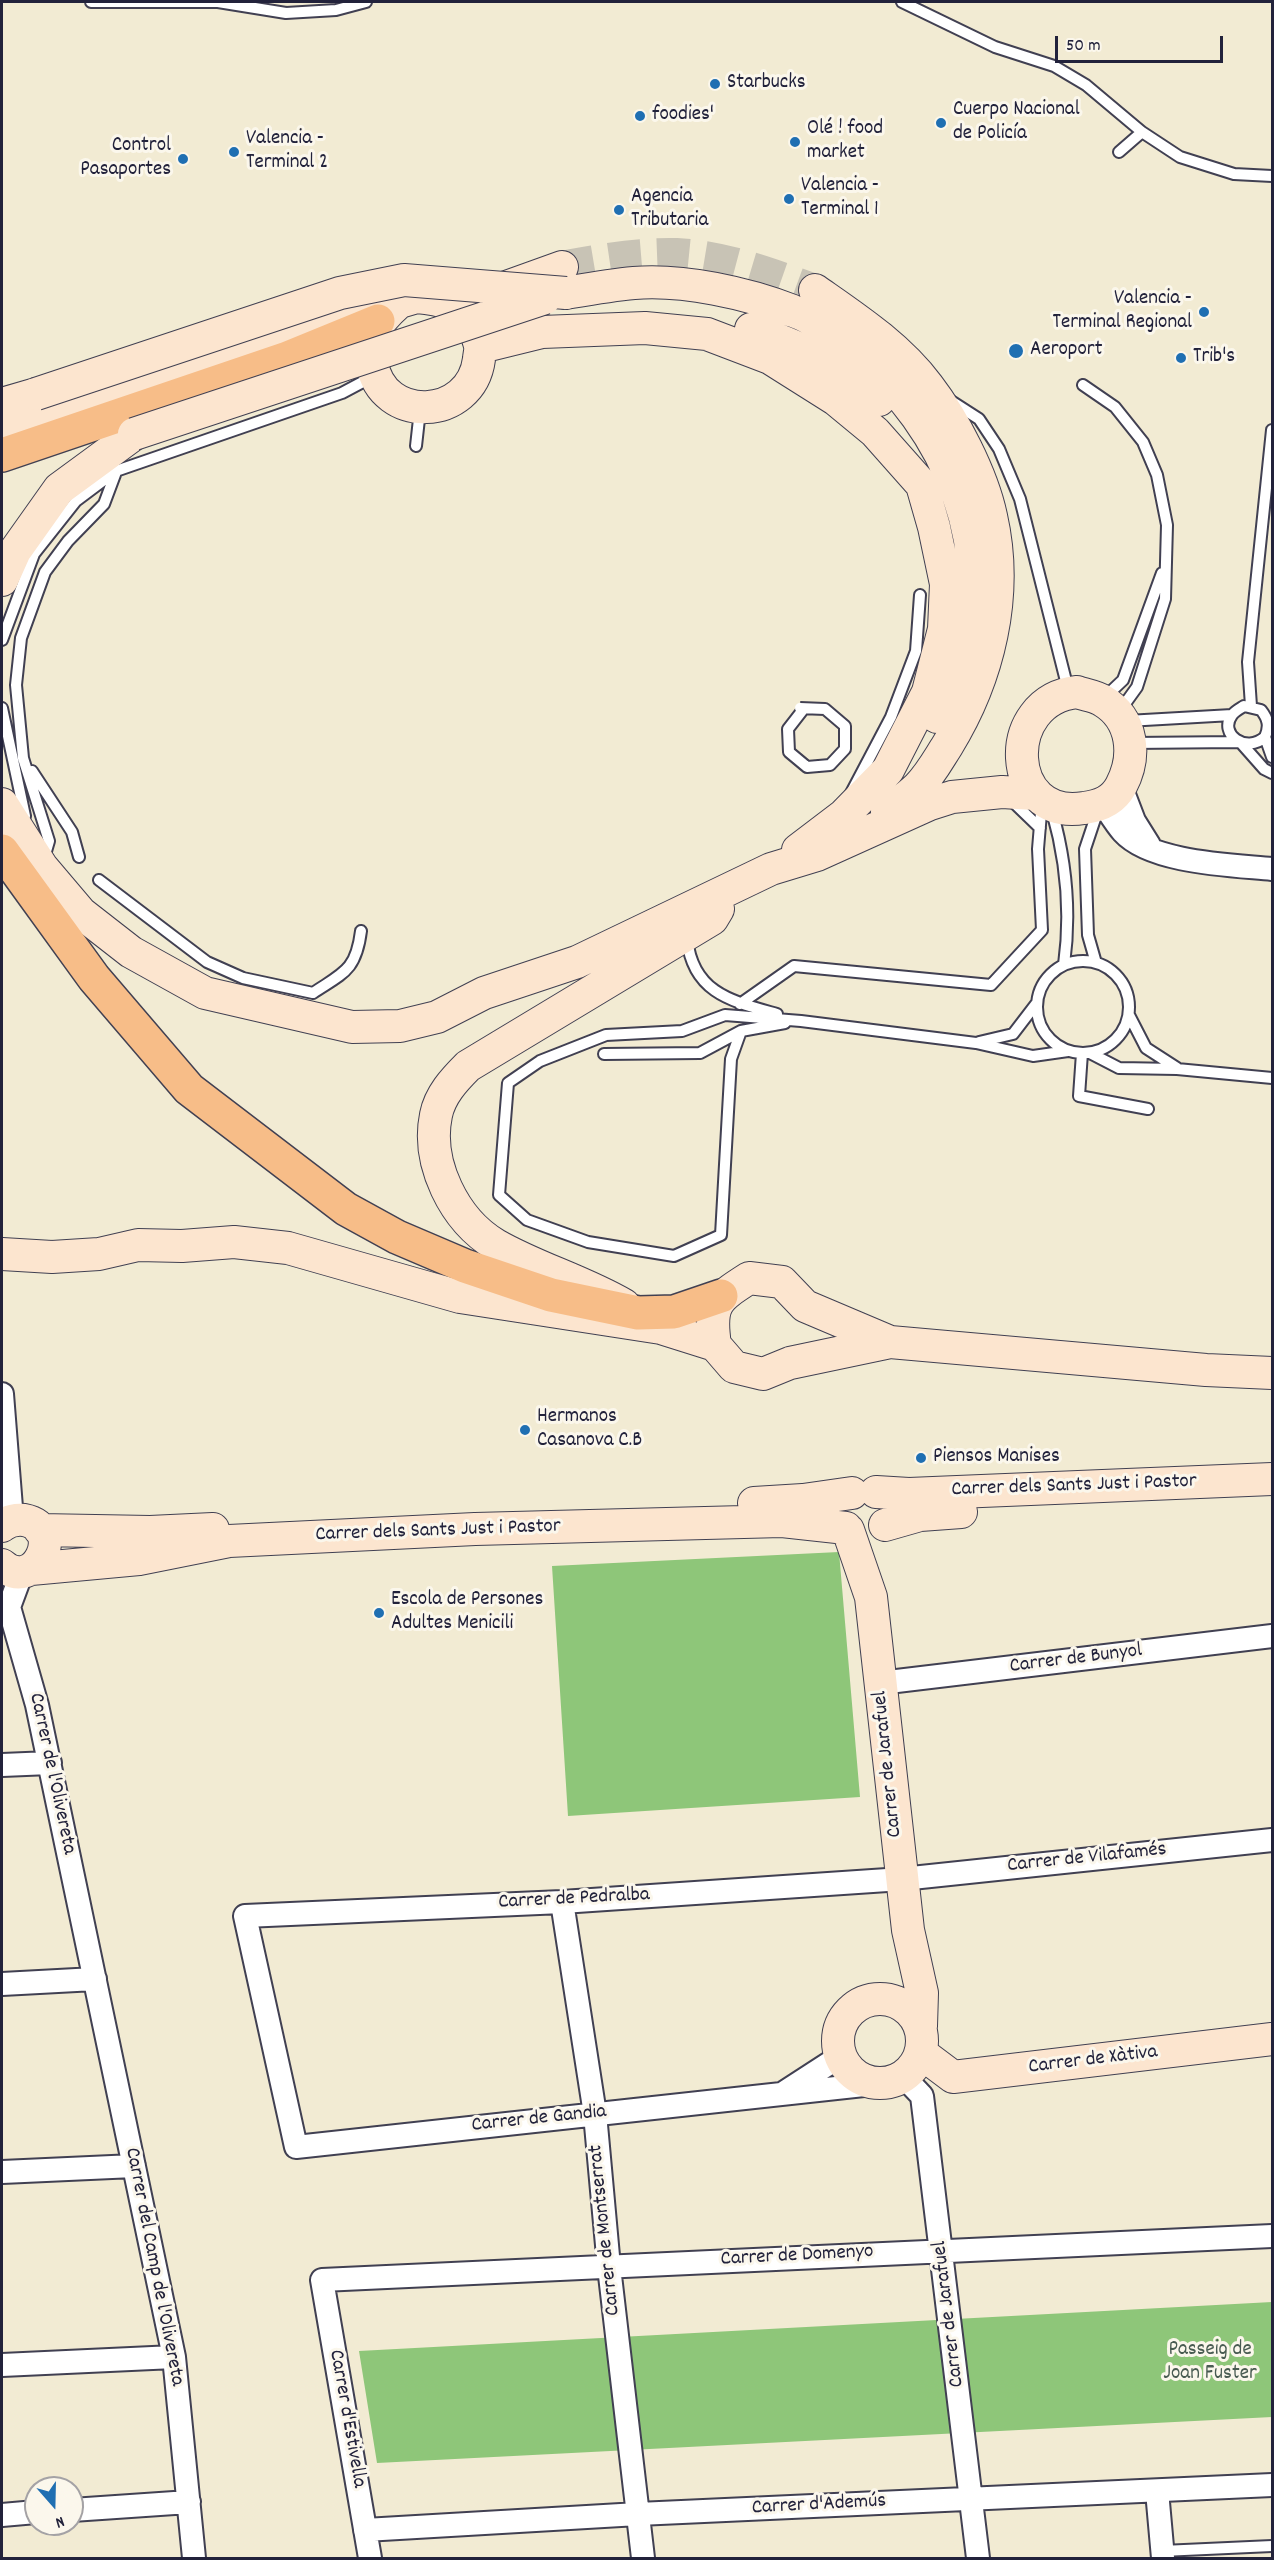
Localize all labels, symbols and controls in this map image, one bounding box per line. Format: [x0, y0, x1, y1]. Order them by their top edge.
scale bar [1058, 24, 1226, 62]
text: 50 m [1066, 34, 1101, 59]
place label: Starbucks [727, 71, 806, 97]
marker: Starbucks [708, 77, 722, 91]
place label: Cuerpo Nacional de Policía [953, 98, 1080, 148]
place label: foodies' [652, 103, 714, 129]
marker: foodies' [633, 109, 647, 123]
marker: Cuerpo Nacional de Policía [934, 116, 948, 130]
place label: Olé ! food market [807, 117, 883, 167]
place label: Valencia - Terminal 2 [246, 127, 328, 177]
place label: Control Pasaportes [80, 134, 171, 184]
marker: Olé ! food market [788, 135, 802, 149]
marker: Valencia - Terminal 2 [227, 145, 241, 159]
marker: Control Pasaportes [176, 152, 190, 166]
place label: Valencia - Terminal 1 [801, 174, 879, 224]
place label: Agencia Tributaria [631, 185, 708, 235]
marker: Valencia - Terminal 1 [782, 192, 796, 206]
marker: Agencia Tributaria [612, 203, 626, 217]
place label: Valencia - Terminal Regional [1053, 287, 1192, 337]
marker: Valencia - Terminal Regional [1197, 305, 1211, 319]
place label: Aeroport [1030, 338, 1102, 364]
marker: Aeroport [1007, 342, 1025, 360]
place label: Trib's [1193, 345, 1235, 371]
marker: Trib's [1174, 351, 1188, 365]
place label: Hermanos Casanova C.B [537, 1405, 642, 1455]
marker: Hermanos Casanova C.B [518, 1423, 532, 1437]
place label: Piensos Manises [933, 1445, 1060, 1471]
marker: Piensos Manises [914, 1451, 928, 1465]
street label: Carrer dels Sants Just i Pastor [951, 1470, 1197, 1504]
street label: Carrer dels Sants Just i Pastor [315, 1515, 561, 1549]
place label: Escola de Persones Adultes Menicili [391, 1588, 543, 1638]
marker: Escola de Persones Adultes Menicili [372, 1606, 386, 1620]
street label: Carrer de Bunyol [1008, 1639, 1144, 1681]
street label: Carrer de Jarafuel [869, 1689, 909, 1839]
street label: Carrer de l'Olivereta [22, 1691, 80, 1857]
street label: Carrer de Vilafamés [1006, 1838, 1168, 1880]
street label: Carrer de Pedralba [498, 1883, 650, 1917]
street label: Carrer de Xàtiva [1027, 2041, 1159, 2081]
street label: Carrer de Gandia [470, 2100, 608, 2140]
street label: Carrer de Montserrat [584, 2143, 628, 2317]
street label: Carrer del Camp de l'Olivereta [118, 2146, 188, 2388]
street label: Carrer de Jarafuel [929, 2239, 971, 2389]
street label: Carrer de Domenyo [720, 2240, 874, 2274]
park label: Passeig de Joan Fuster [1163, 2338, 1257, 2388]
street label: Carrer d'Estivella [321, 2348, 371, 2490]
north arrow [24, 2476, 84, 2536]
street label: Carrer d'Ademús [751, 2490, 887, 2522]
text: N [52, 2509, 67, 2534]

